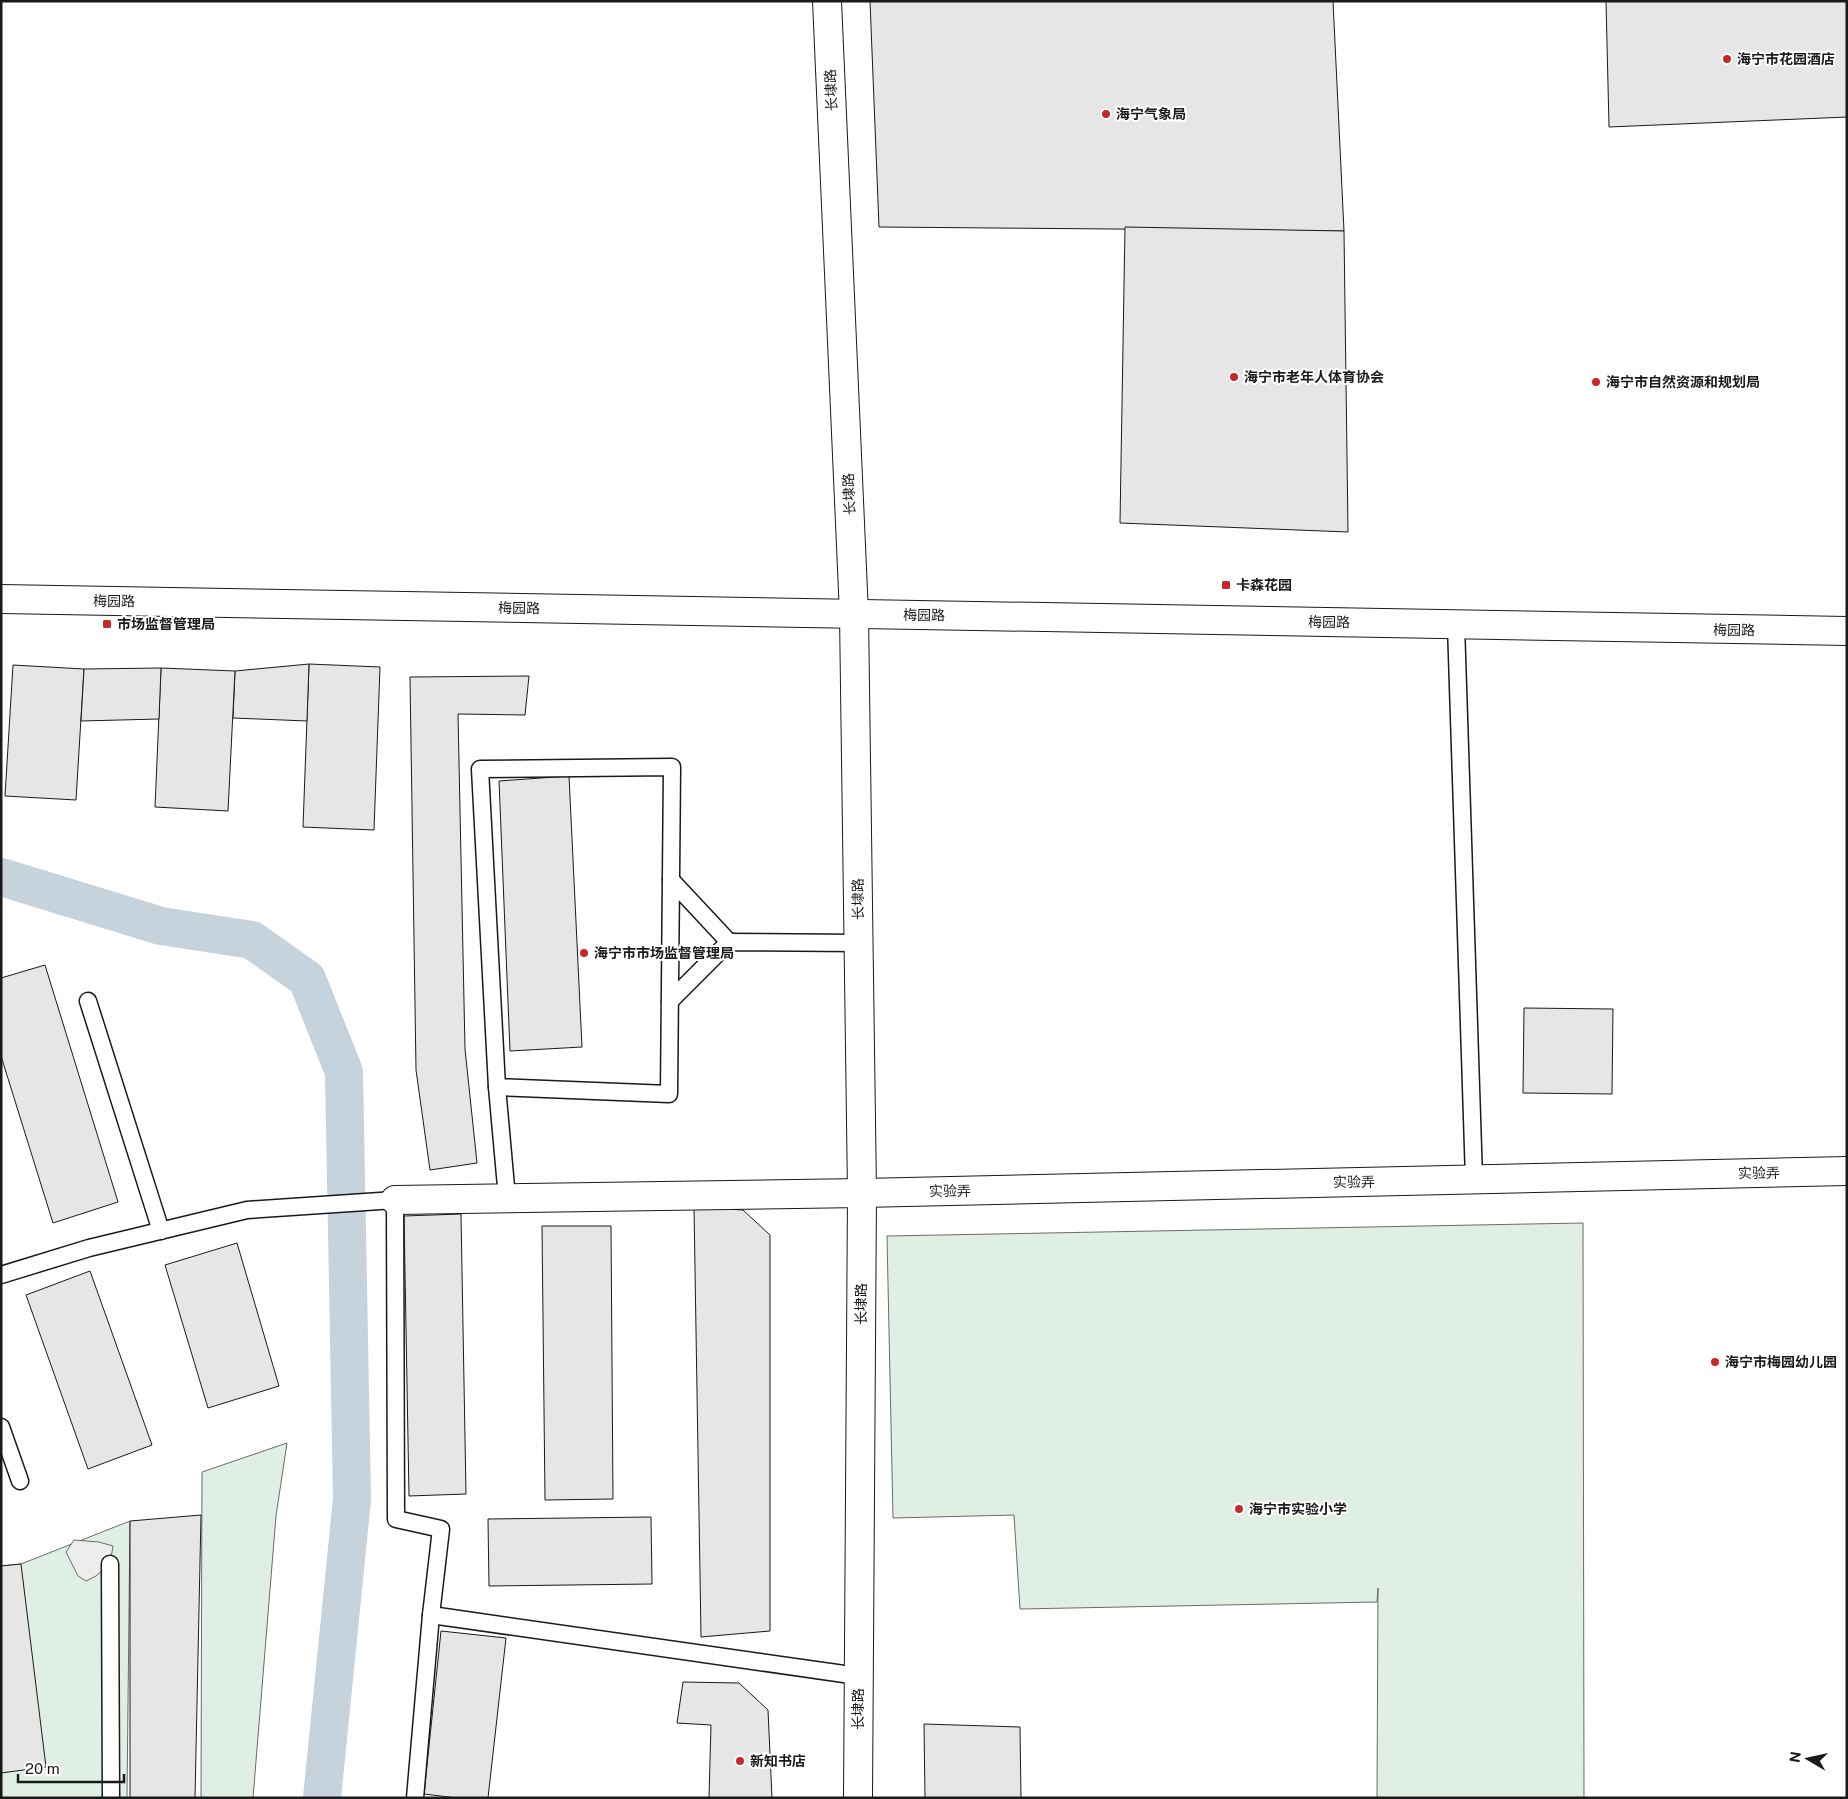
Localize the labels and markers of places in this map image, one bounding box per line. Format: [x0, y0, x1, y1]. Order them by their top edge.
place label: 海宁市花园酒店 [1737, 51, 1835, 67]
marker: 海宁市花园酒店 [1721, 53, 1733, 65]
place label: 海宁气象局 [1116, 106, 1186, 122]
marker: 海宁气象局 [1100, 108, 1112, 120]
place label: 海宁市老年人体育协会 [1244, 369, 1384, 385]
marker: 海宁市老年人体育协会 [1228, 371, 1240, 383]
place label: 海宁市自然资源和规划局 [1606, 374, 1760, 390]
marker: 海宁市自然资源和规划局 [1590, 376, 1602, 388]
place label: 卡森花园 [1236, 577, 1292, 593]
marker: 卡森花园 [1220, 579, 1232, 591]
place label: 市场监督管理局 [117, 616, 215, 632]
marker: 市场监督管理局 [101, 618, 113, 630]
place label: 海宁市市场监督管理局 [594, 945, 734, 961]
marker: 海宁市市场监督管理局 [578, 947, 590, 959]
place label: 海宁市梅园幼儿园 [1725, 1354, 1837, 1370]
marker: 海宁市梅园幼儿园 [1709, 1356, 1721, 1368]
place label: 海宁市实验小学 [1249, 1501, 1347, 1517]
marker: 海宁市实验小学 [1233, 1503, 1245, 1515]
place label: 新知书店 [750, 1753, 806, 1769]
marker: 新知书店 [734, 1755, 746, 1767]

